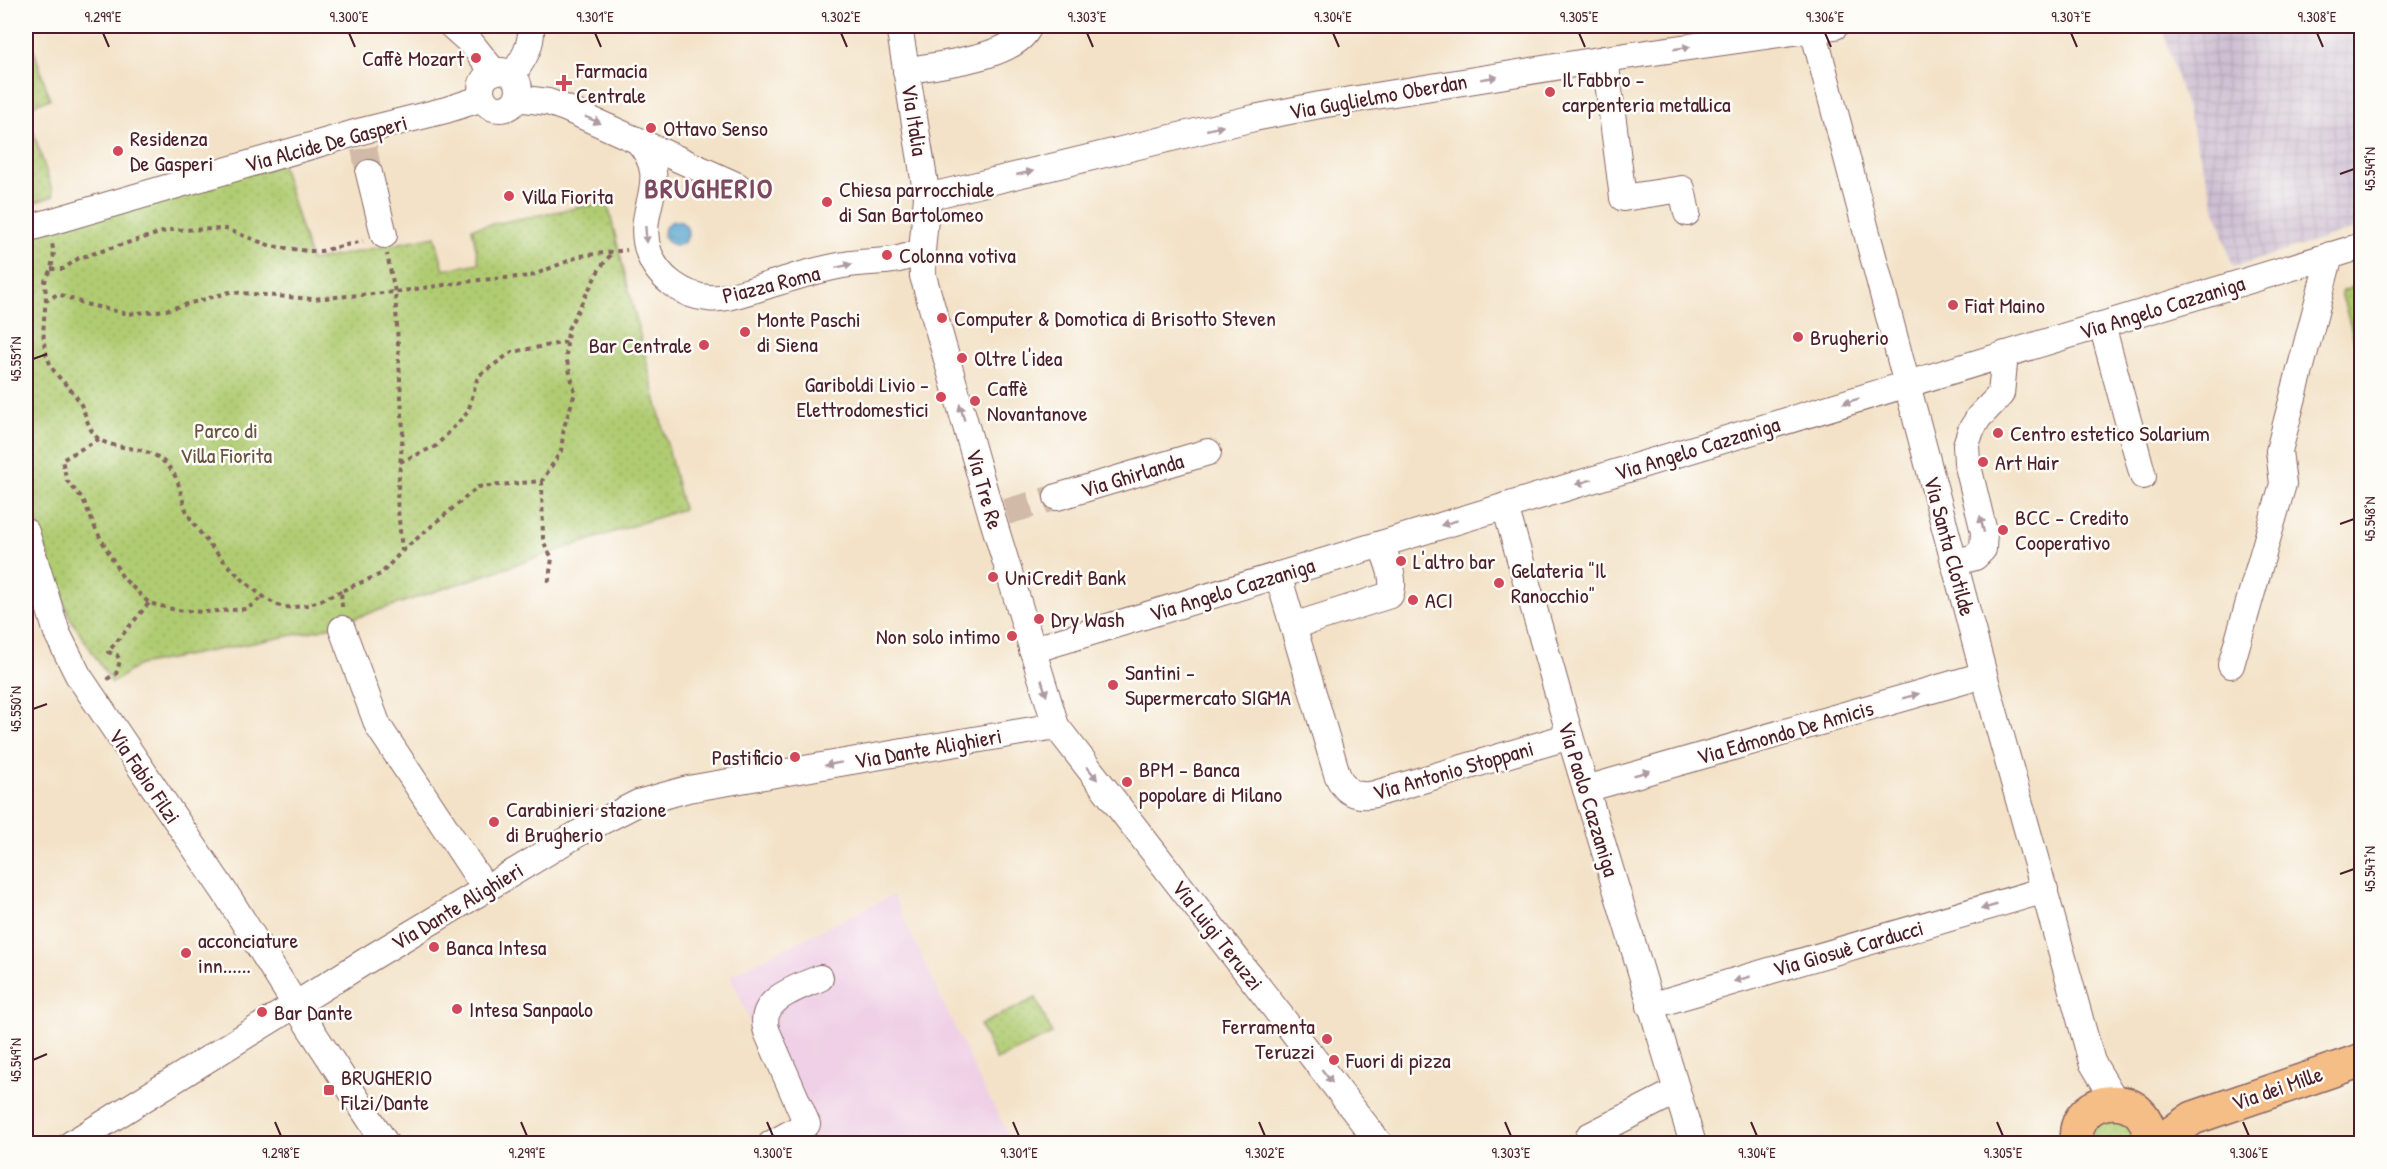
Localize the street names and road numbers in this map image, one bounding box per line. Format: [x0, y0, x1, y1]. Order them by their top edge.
street label: Via Guglielmo Oberdan [1287, 66, 1469, 126]
street label: Via Italia [895, 82, 935, 158]
street label: Via Alcide De Gasperi [242, 107, 410, 179]
street label: Piazza Roma [719, 257, 823, 311]
street label: Via Angelo Cazzaniga [2076, 267, 2249, 346]
street label: Via Angelo Cazzaniga [1611, 408, 1784, 487]
street label: Via Tre Re [959, 445, 1011, 533]
street label: Via Ghirlanda [1077, 445, 1187, 505]
street label: Via Santa Clotilde [1917, 473, 1983, 619]
street label: Via Angelo Cazzaniga [1146, 549, 1319, 628]
street label: Via Edmondo De Amicis [1693, 692, 1877, 772]
street label: Via Paolo Cazzaniga [1551, 718, 1627, 880]
street label: Via Dante Alighieri [852, 720, 1004, 776]
street label: Via Fabio Filzi [102, 722, 188, 830]
street label: Via Antonio Stoppani [1369, 733, 1537, 807]
street label: Via Dante Alighieri [385, 855, 529, 957]
street label: Via Luigi Teruzzi [1165, 873, 1271, 997]
street label: Via Giosuè Carducci [1769, 912, 1927, 984]
street label: Via dei Mille [2227, 1058, 2327, 1118]

